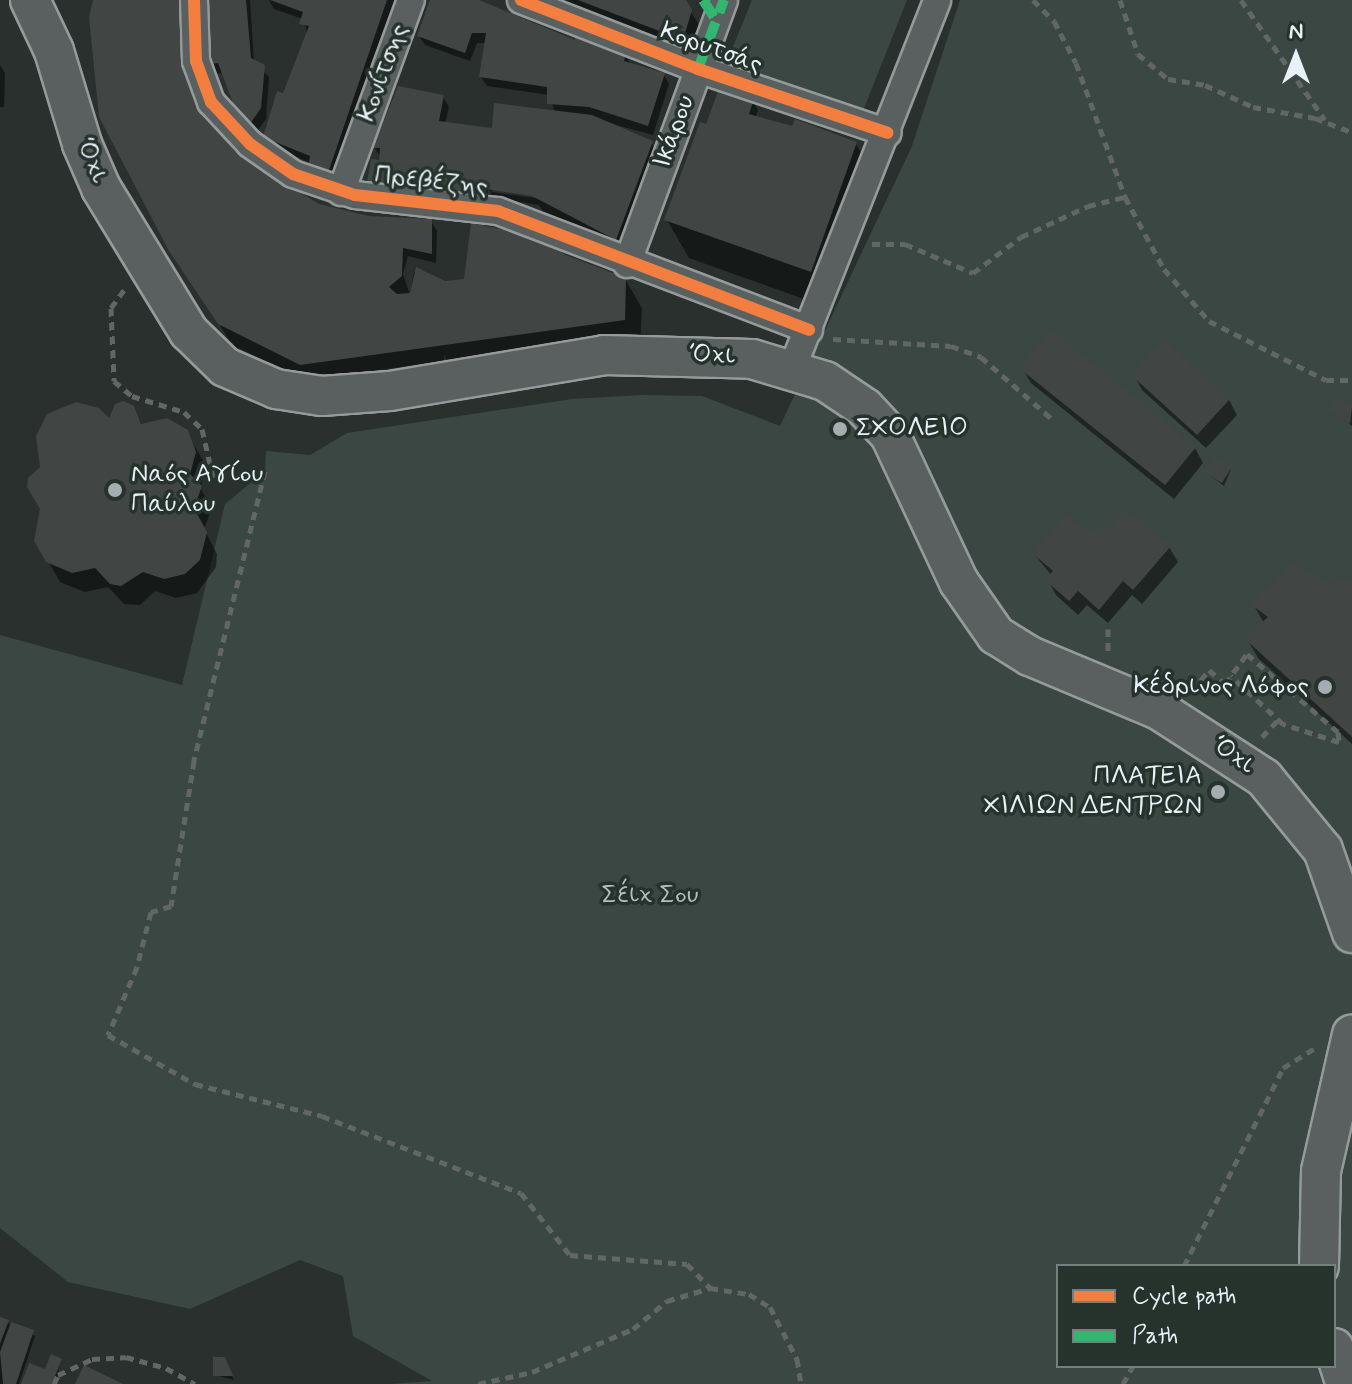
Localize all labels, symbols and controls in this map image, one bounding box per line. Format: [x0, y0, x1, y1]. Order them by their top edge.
street label: Κορυτσάς [656, 16, 766, 82]
north arrow [1256, 16, 1336, 96]
text: N [1289, 18, 1303, 46]
street label: Κονίτσης [352, 20, 416, 126]
street label: Ικάρου [647, 91, 703, 173]
street label: Όχι [68, 134, 114, 188]
street label: Πρεβέζης [373, 161, 489, 203]
street label: Όχι [689, 339, 735, 373]
place label: ΣΧΟΛΕΙΟ [856, 413, 968, 445]
marker: ΣΧΟΛΕΙΟ [831, 420, 849, 438]
place label: Ναός Αγίου Παύλου [131, 459, 263, 520]
marker: Ναός Αγίου Παύλου [106, 481, 124, 499]
place label: Κέδρινος Λόφος [1134, 671, 1309, 703]
marker: Κέδρινος Λόφος [1316, 678, 1334, 696]
street label: Όχι [1206, 730, 1260, 782]
place label: ΠΛΑΤΕΙΑ ΧΙΛΙΩΝ ΔΕΝΤΡΩΝ [984, 761, 1202, 822]
marker: ΠΛΑΤΕΙΑ ΧΙΛΙΩΝ ΔΕΝΤΡΩΝ [1209, 783, 1227, 801]
park label: Σέιχ Σου [602, 880, 698, 912]
legend [1056, 1264, 1336, 1368]
text: Cycle path [1132, 1281, 1237, 1312]
text: Path [1132, 1321, 1178, 1352]

